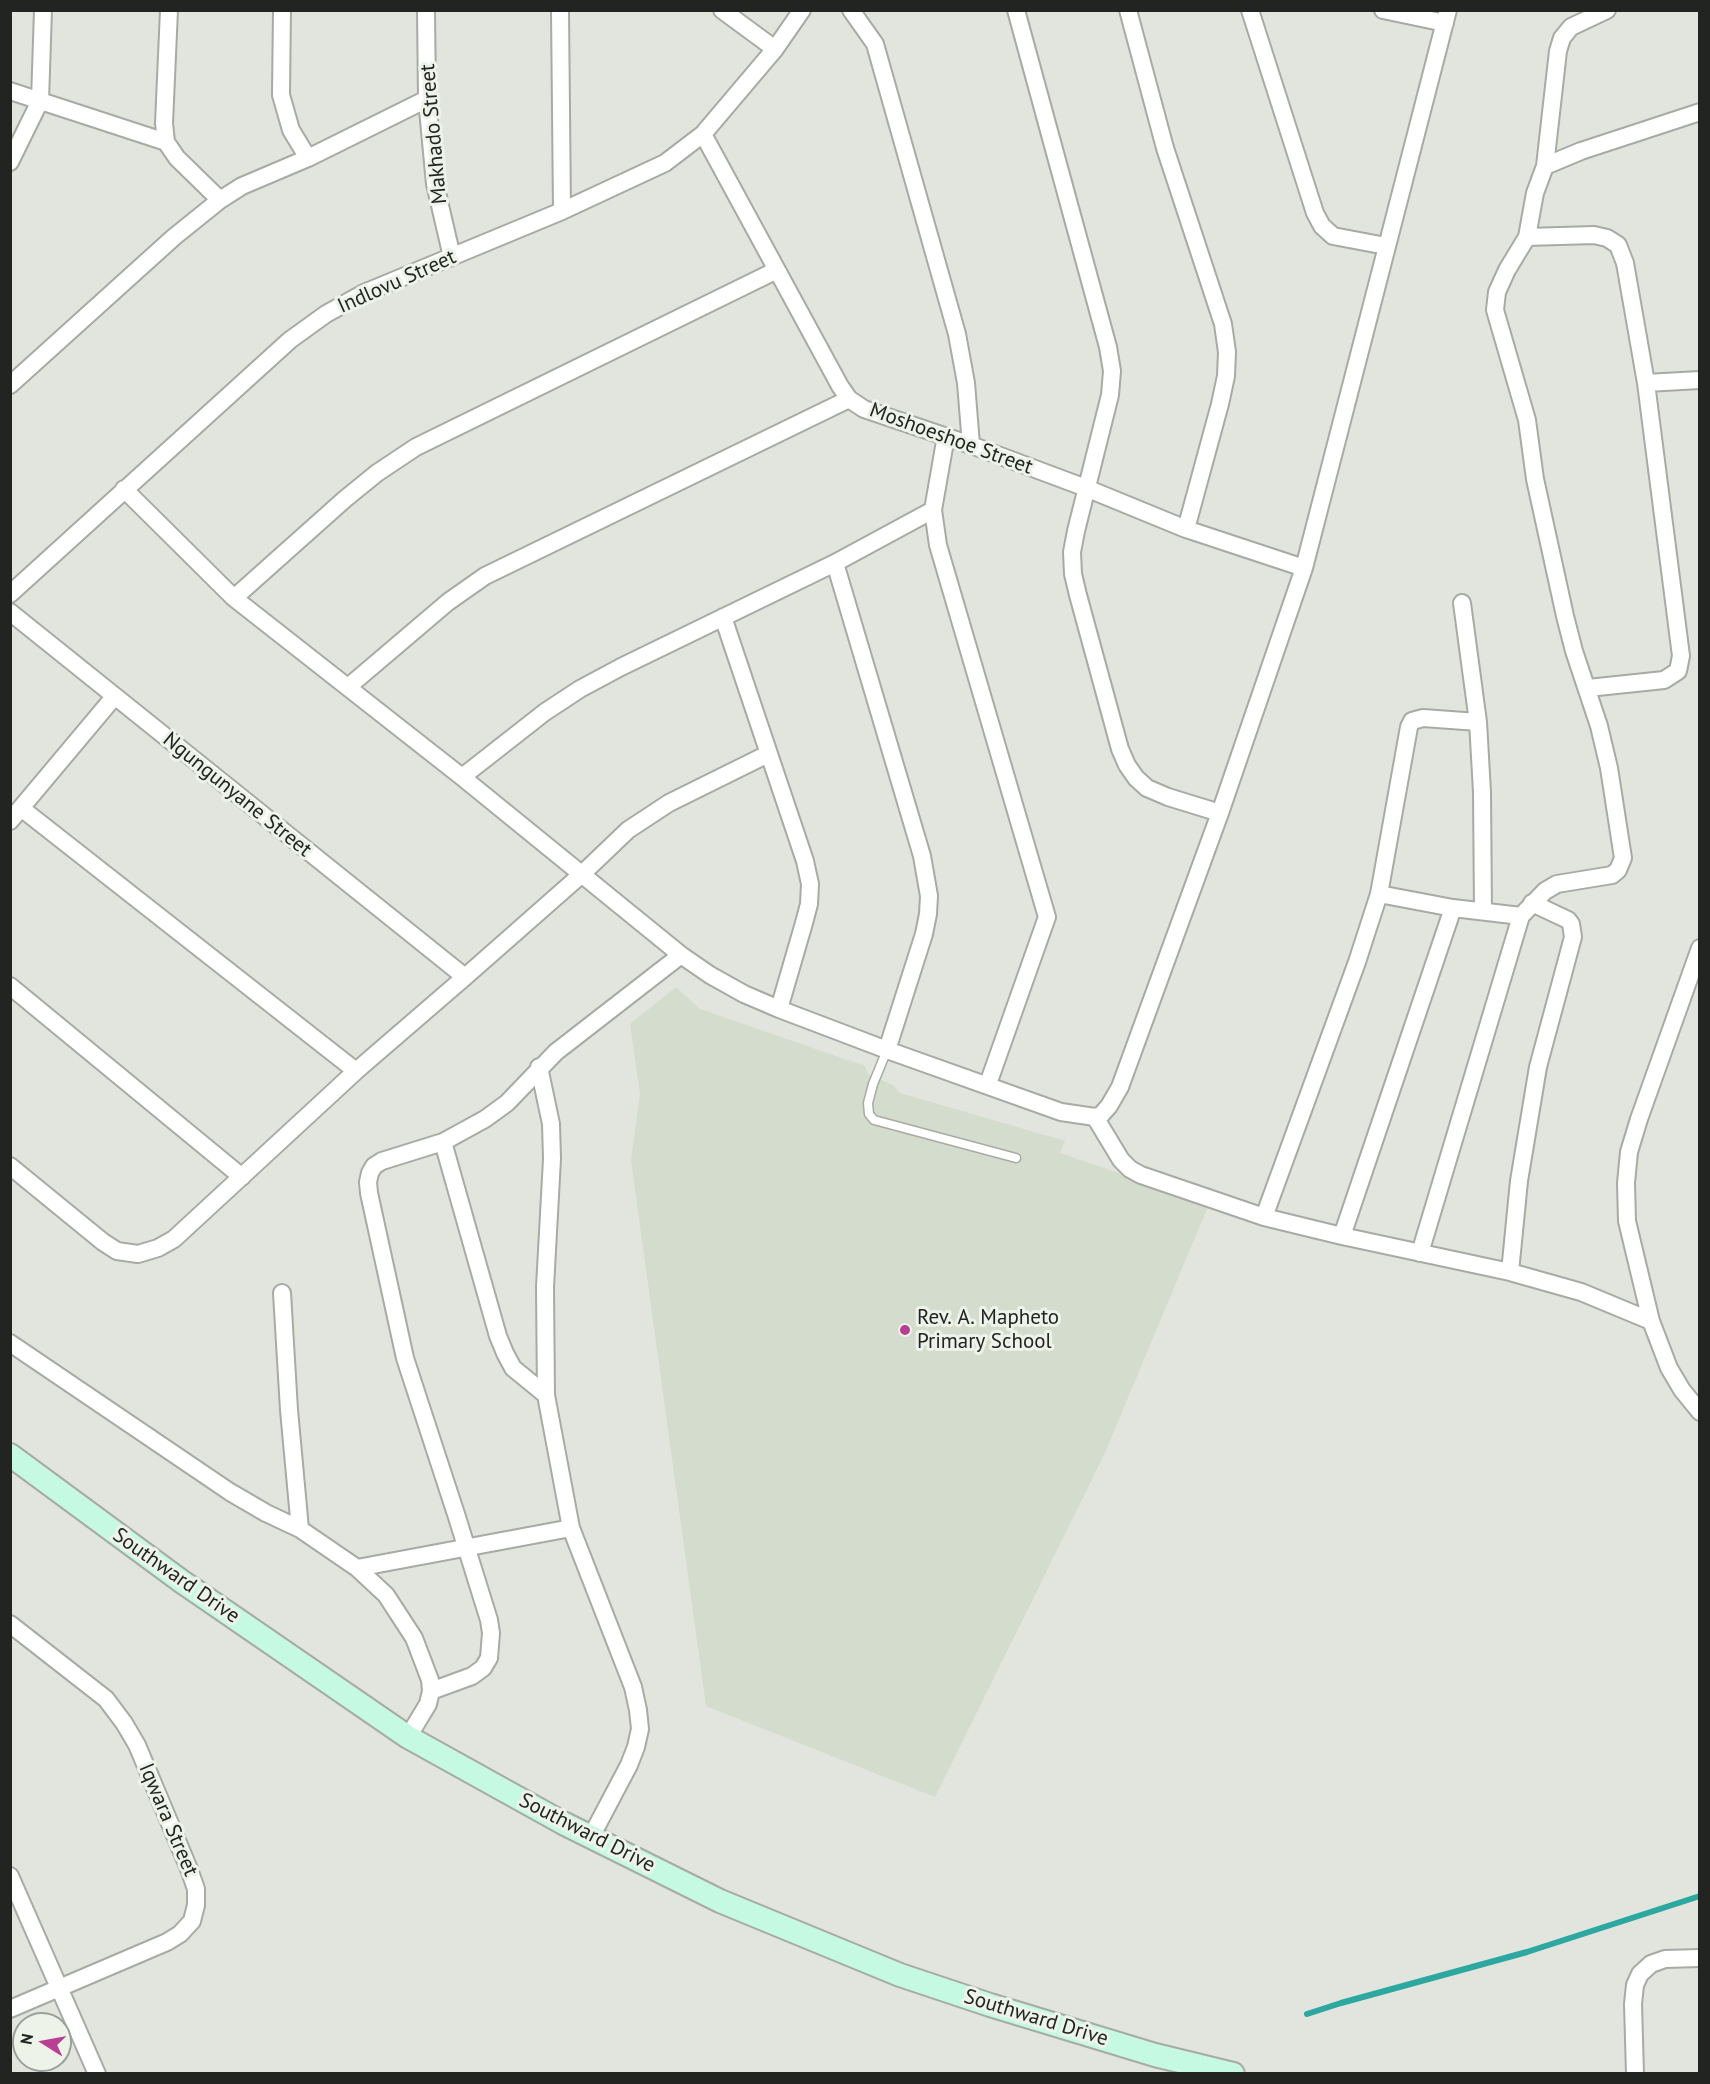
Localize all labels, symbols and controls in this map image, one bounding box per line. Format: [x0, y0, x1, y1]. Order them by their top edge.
street label: Makhado Street [415, 63, 453, 205]
street label: Indlovu Street [334, 245, 460, 319]
street label: Moshoeshoe Street [866, 398, 1036, 480]
street label: Ngungunyane Street [158, 727, 316, 863]
place label: Rev. A. Mapheto Primary School [917, 1305, 1059, 1355]
marker: Rev. A. Mapheto Primary School [898, 1323, 912, 1337]
street label: Southward Drive [108, 1523, 244, 1629]
street label: Iqwara Street [133, 1760, 203, 1880]
street label: Southward Drive [515, 1788, 659, 1878]
street label: Southward Drive [961, 1984, 1111, 2052]
north arrow [12, 2012, 72, 2072]
text: N [15, 2032, 37, 2046]

